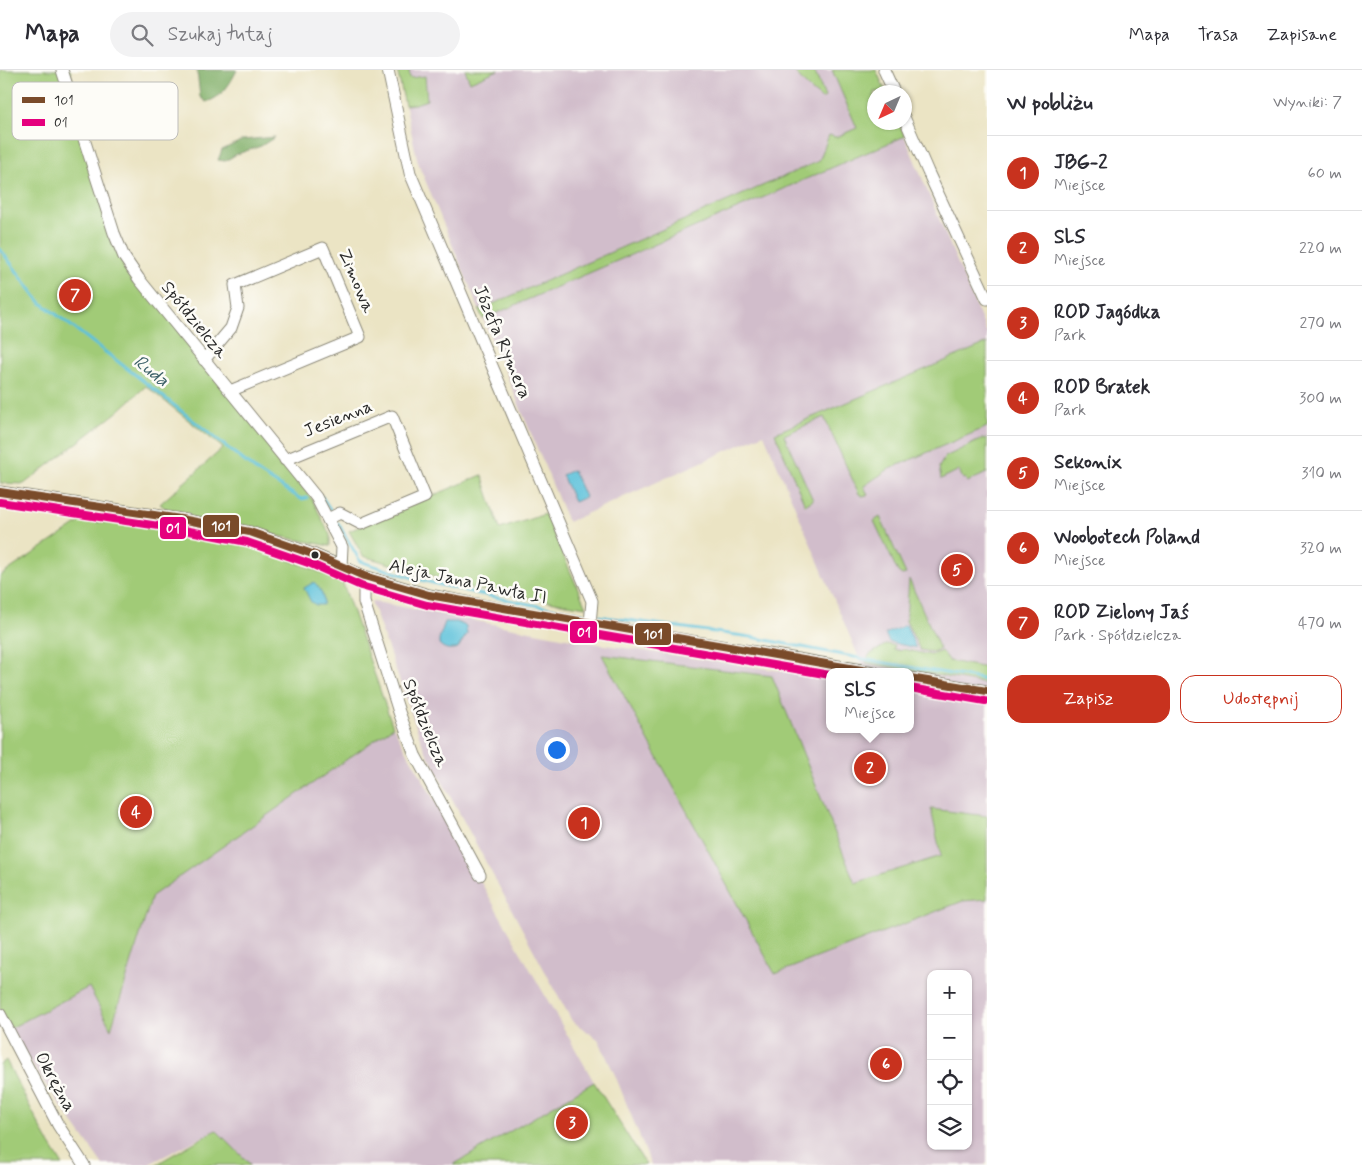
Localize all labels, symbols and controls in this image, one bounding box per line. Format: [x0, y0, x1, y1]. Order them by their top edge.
search box [110, 12, 460, 57]
text: Mapa [25, 19, 80, 50]
icon: search [128, 21, 156, 49]
text: Szukaj tutaj [168, 22, 273, 47]
text: Mapa [1129, 23, 1170, 47]
text: Trasa [1198, 23, 1238, 47]
text: Zapisane [1266, 23, 1337, 47]
legend [12, 82, 178, 140]
north arrow [867, 85, 912, 130]
text: W pobliżu [1007, 89, 1093, 117]
text: 101 [54, 92, 74, 110]
text: Wyniki: 7 [1273, 92, 1342, 113]
text: 01 [54, 114, 68, 132]
text: JBG-2 [1054, 150, 1108, 175]
text: 1 [1019, 163, 1027, 184]
text: 60 m [1308, 163, 1342, 184]
text: Miejsce [1054, 175, 1105, 196]
text: SLS [1054, 225, 1085, 250]
text: 2 [1019, 238, 1027, 259]
text: 220 m [1299, 238, 1342, 259]
street label: Zimowa [332, 245, 380, 317]
text: Miejsce [1054, 250, 1105, 271]
pin: 7 [59, 276, 91, 314]
street label: Spółdzielcza [155, 276, 233, 364]
street label: Józefa Rymera [467, 282, 537, 402]
text: ROD Jagódka [1054, 300, 1161, 325]
text: 3 [1019, 313, 1027, 334]
text: 270 m [1299, 313, 1342, 334]
text: Park [1054, 325, 1086, 346]
water label: Ruda [128, 349, 174, 393]
text: ROD Bratek [1054, 375, 1150, 400]
text: 4 [1018, 388, 1028, 409]
text: 300 m [1299, 388, 1342, 409]
street label: Jesienna [300, 394, 376, 444]
text: Park [1054, 400, 1086, 421]
text: Sekonix [1054, 450, 1122, 475]
text: 5 [1018, 463, 1028, 484]
text: 310 m [1301, 463, 1342, 484]
text: Miejsce [1054, 475, 1105, 496]
line badge: 101 [202, 514, 240, 538]
line badge: 01 [159, 516, 187, 540]
text: 101 [211, 518, 231, 536]
text: 01 [166, 520, 180, 538]
text: Woobotech Poland [1054, 525, 1200, 550]
text: 6 [1019, 538, 1027, 559]
text: 320 m [1300, 538, 1342, 559]
unlabelled marker [310, 550, 320, 560]
text: Miejsce [1054, 550, 1105, 571]
pin: 5 [941, 551, 973, 589]
street label: Aleja Jana Pawła II [387, 554, 549, 610]
text: ROD Zielony Jaś [1054, 600, 1189, 625]
text: 7 [1018, 613, 1028, 634]
text: 470 m [1298, 613, 1342, 634]
line badge: 01 [569, 620, 598, 644]
line badge: 101 [634, 622, 672, 646]
text: 01 [577, 624, 591, 642]
text: Park · Spółdzielcza [1054, 625, 1181, 646]
text: 101 [643, 626, 663, 644]
popup [826, 668, 914, 733]
street label: Spółdzielcza [396, 675, 454, 771]
button: Zapisz [1007, 675, 1170, 723]
button: Udostępnij [1180, 675, 1342, 723]
text: SLS [844, 678, 875, 703]
text: Miejsce [844, 703, 896, 724]
your location [544, 737, 570, 763]
pin: 2 [854, 749, 886, 787]
pin: 4 [120, 793, 152, 831]
pin: 1 [568, 804, 600, 842]
map controls [927, 970, 972, 1150]
button: + [927, 970, 972, 1015]
button: − [927, 1015, 972, 1060]
pin: 6 [870, 1045, 902, 1083]
street label: Okrężna [29, 1048, 81, 1116]
button: locate [927, 1060, 972, 1105]
pin: 3 [556, 1104, 588, 1142]
button: layers [927, 1105, 972, 1150]

